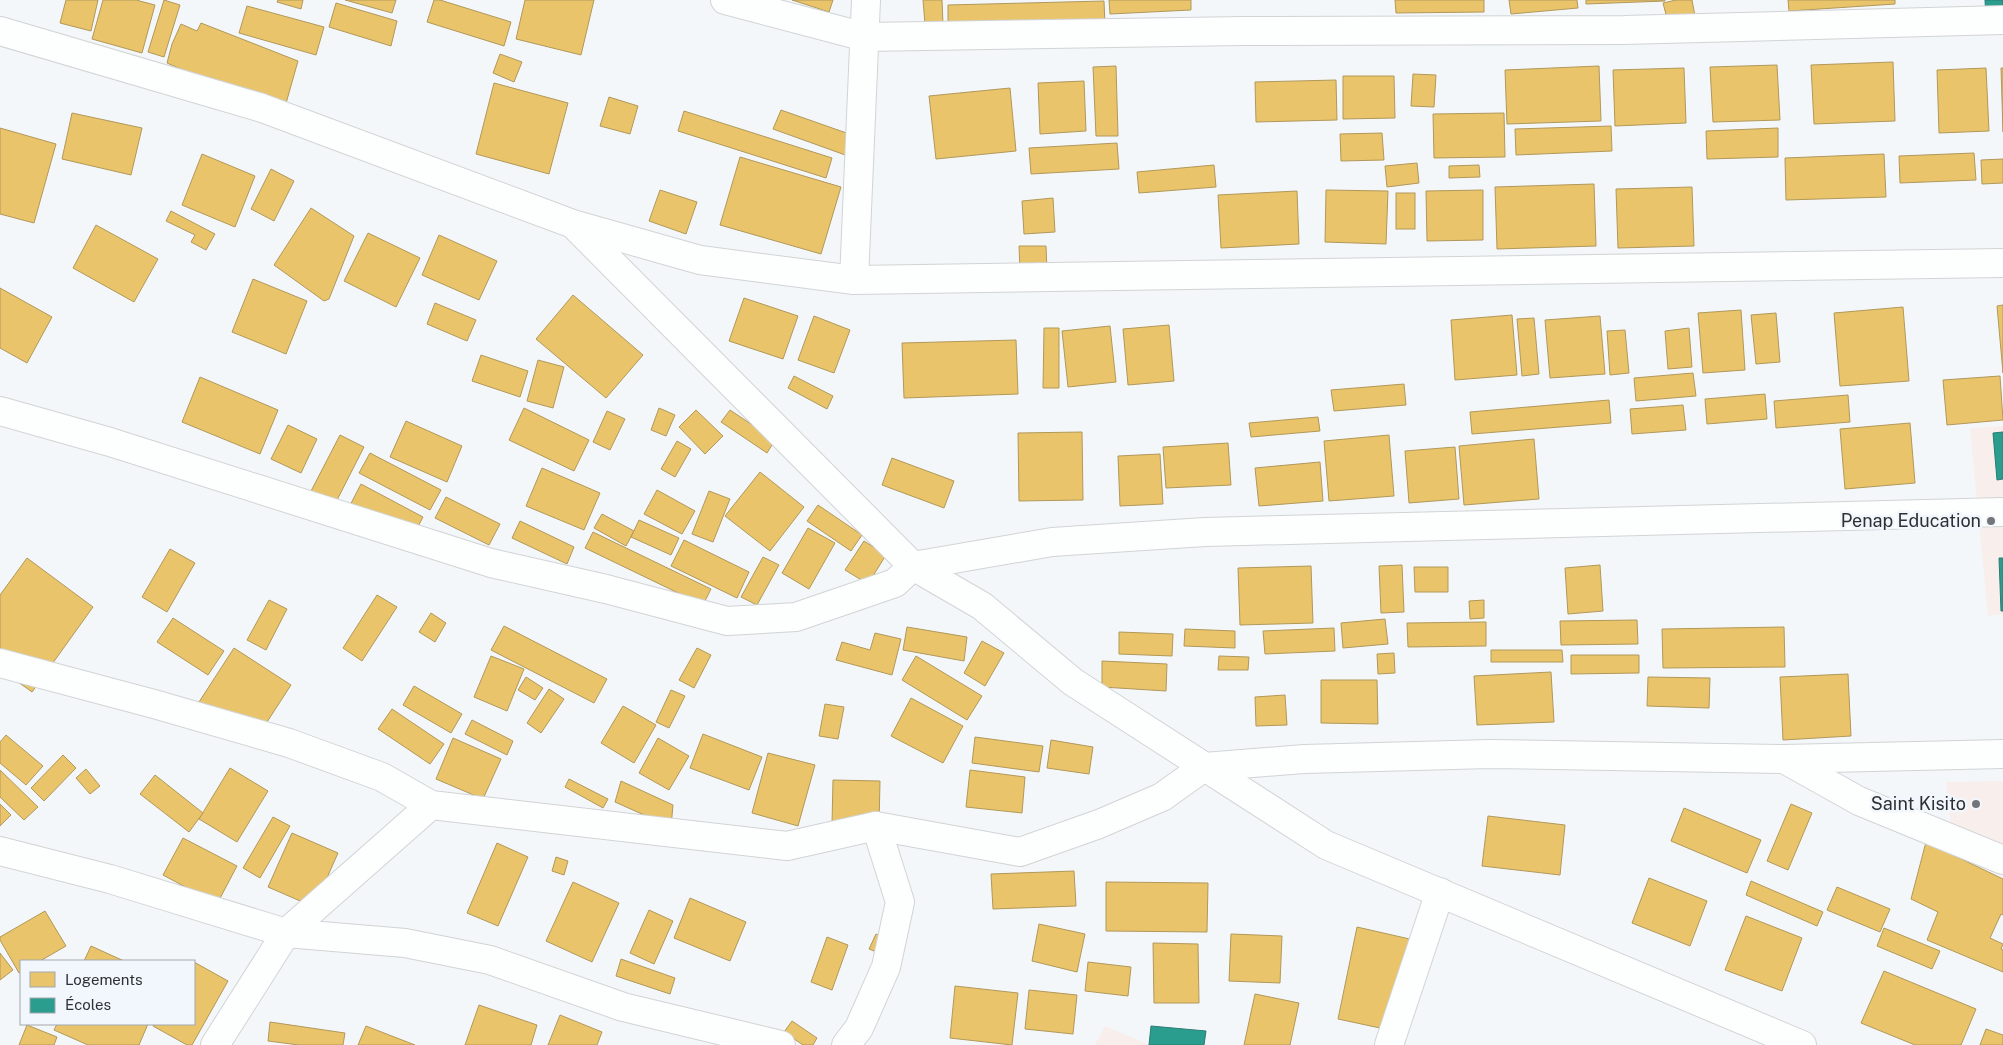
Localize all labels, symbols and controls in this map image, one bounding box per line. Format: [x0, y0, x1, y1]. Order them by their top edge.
place label: Penap Education [1841, 510, 1981, 531]
marker: Penap Education [1985, 515, 1997, 527]
place label: Saint Kisito [1871, 793, 1966, 814]
marker: Saint Kisito [1970, 798, 1982, 810]
legend [20, 960, 195, 1025]
text: Logements [65, 971, 143, 988]
text: Écoles [65, 996, 111, 1013]

